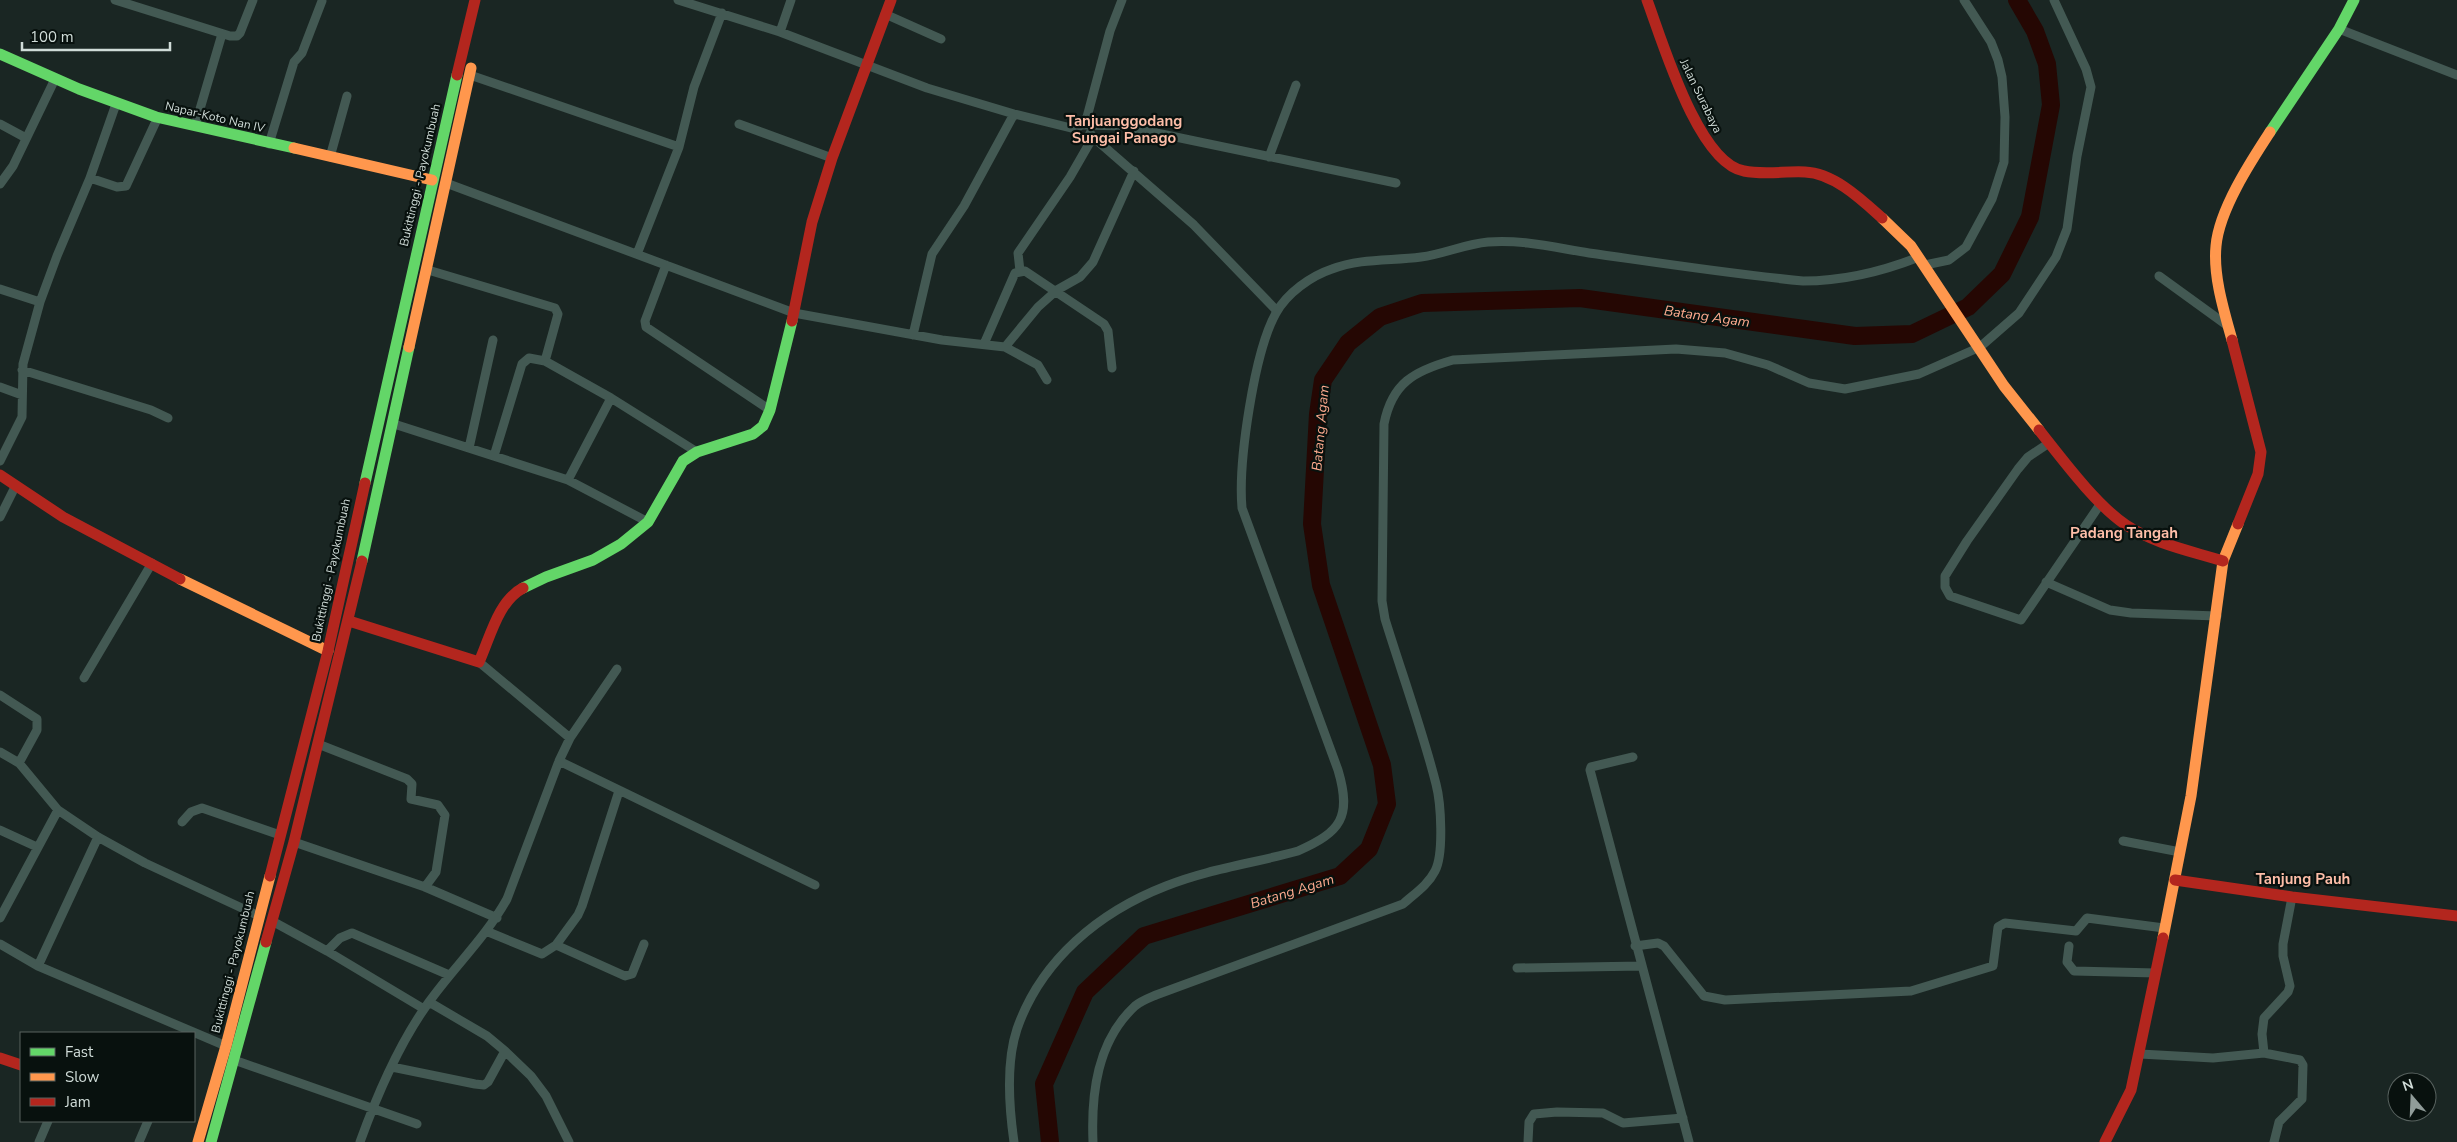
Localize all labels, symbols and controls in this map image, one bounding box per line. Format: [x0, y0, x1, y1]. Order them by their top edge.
scale bar [22, 20, 170, 52]
text: 100 m [30, 27, 74, 47]
street label: Jalan Surabaya [1676, 55, 1726, 136]
street label: Napar-Koto Nan IV [163, 98, 267, 136]
street label: Bukittinggi - Payokumbuah [396, 102, 444, 248]
district label: Tanjuanggodang Sungai Panago [1066, 111, 1182, 148]
water label: Batang Agam [1663, 301, 1751, 332]
water label: Batang Agam [1307, 384, 1334, 472]
street label: Bukittinggi - Payokumbuah [308, 497, 354, 643]
district label: Padang Tangah [2070, 523, 2178, 543]
district label: Tanjung Pauh [2256, 869, 2350, 889]
water label: Batang Agam [1248, 870, 1336, 913]
street label: Bukittinggi - Payokumbuah [208, 889, 258, 1035]
legend [20, 1032, 195, 1122]
text: Fast [65, 1042, 94, 1062]
text: Slow [65, 1067, 100, 1087]
north arrow [2387, 1072, 2437, 1122]
text: N [2400, 1074, 2416, 1096]
text: Jam [64, 1092, 91, 1112]

